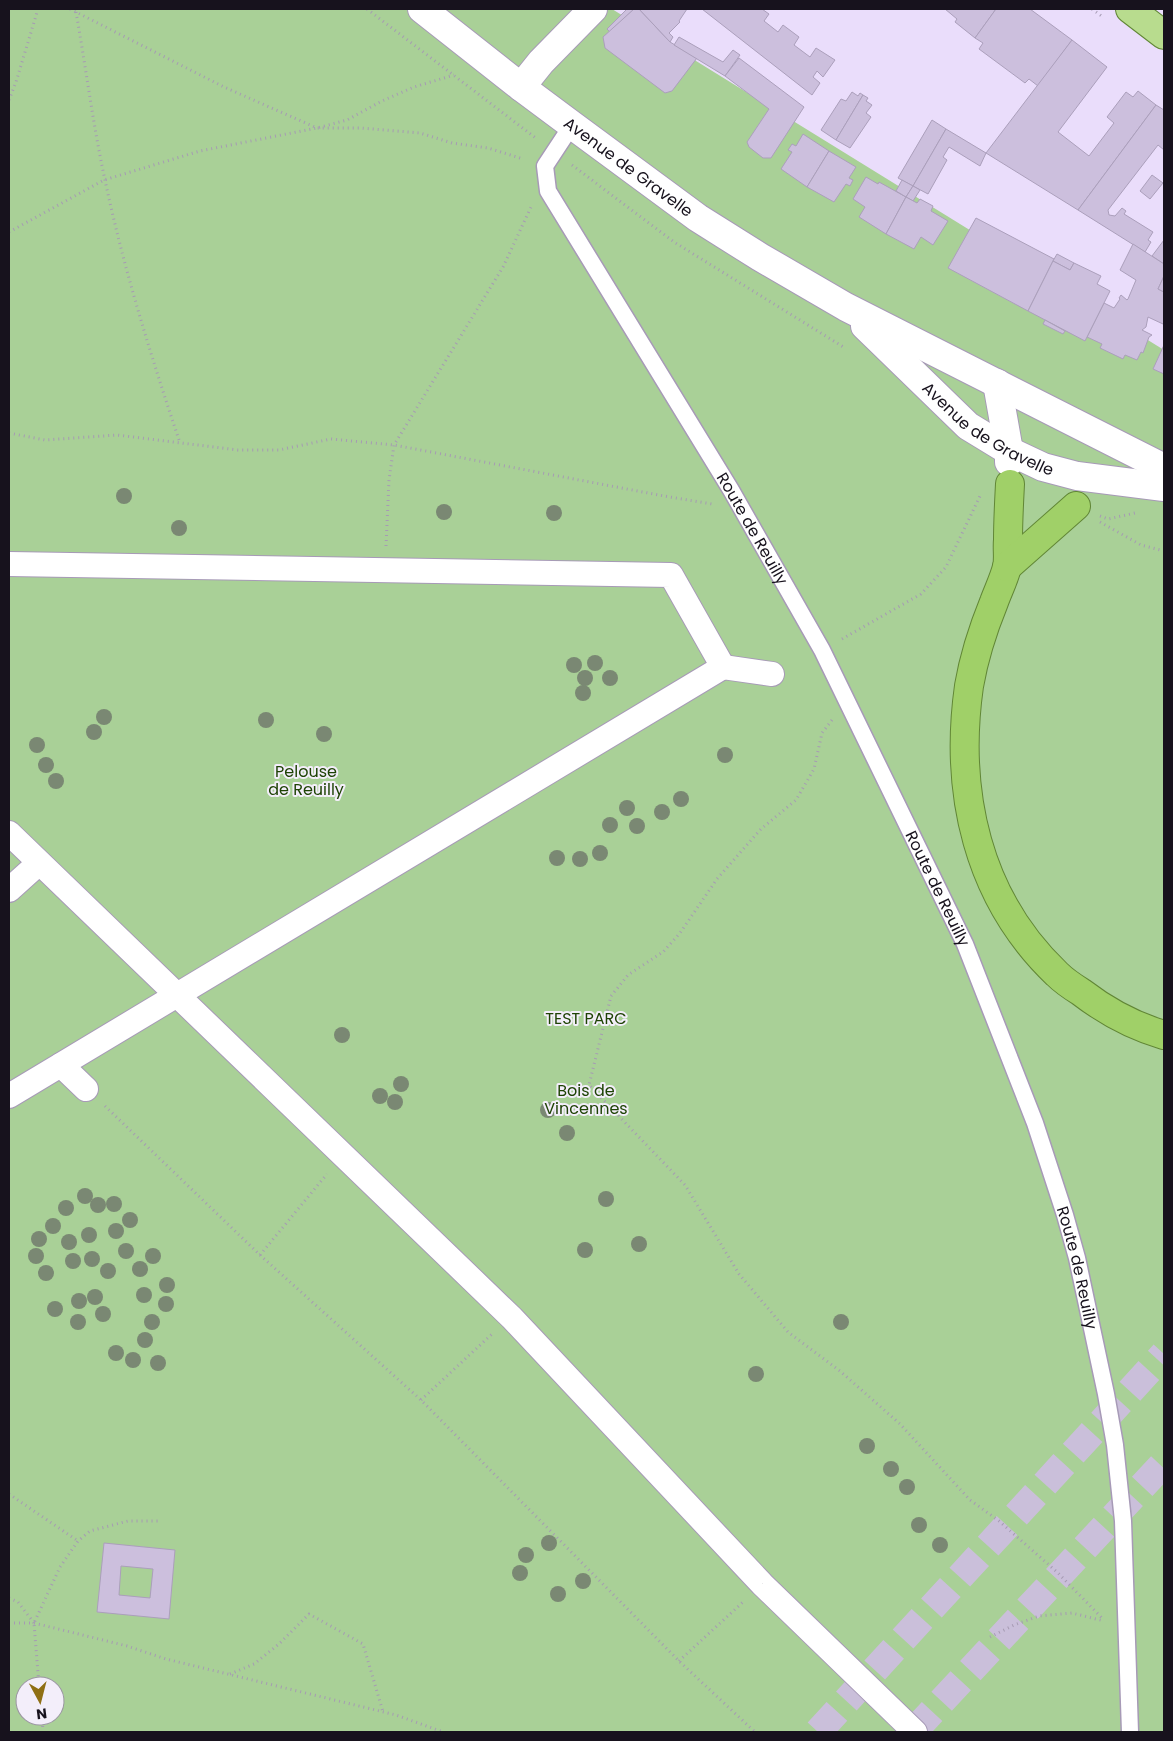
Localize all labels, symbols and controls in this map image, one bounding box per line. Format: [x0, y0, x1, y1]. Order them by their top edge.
street label: Avenue de Gravelle [559, 112, 698, 223]
street label: Avenue de Gravelle [917, 377, 1056, 481]
street label: Route de Reuilly [711, 468, 794, 589]
park label: Pelouse de Reuilly [268, 760, 344, 801]
street label: Route de Reuilly [900, 827, 975, 950]
park label: TEST PARC [545, 1007, 627, 1030]
park label: Bois de Vincennes [544, 1079, 628, 1120]
street label: Route de Reuilly [1051, 1203, 1103, 1331]
north arrow [15, 1676, 65, 1726]
text: N [35, 1703, 48, 1724]

